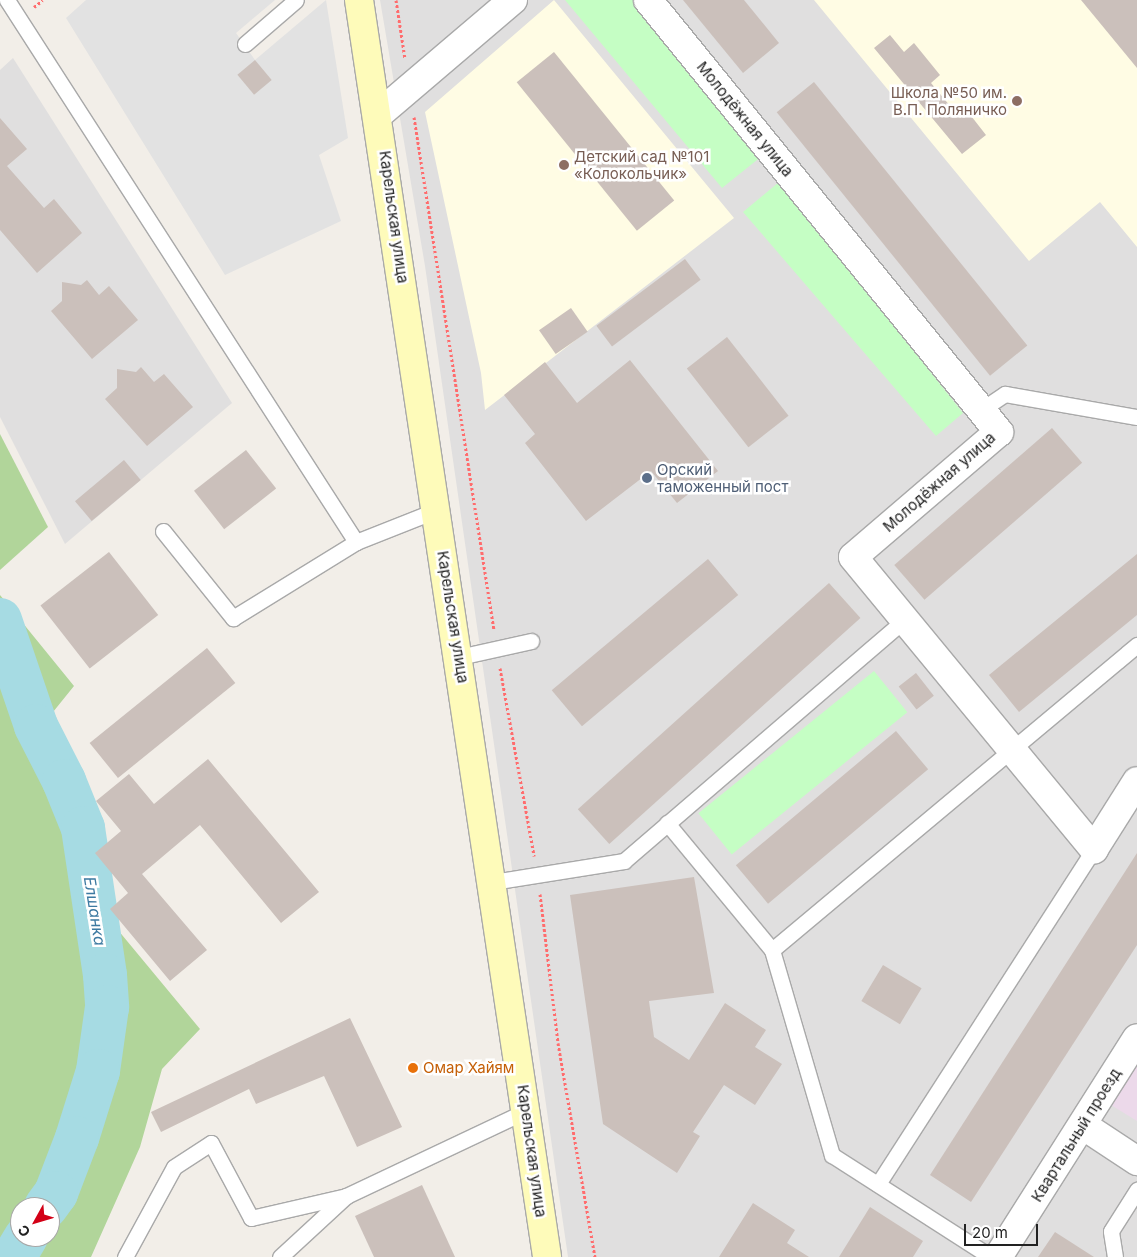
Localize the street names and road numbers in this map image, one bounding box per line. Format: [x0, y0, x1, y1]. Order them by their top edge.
street label: Молодёжная улица [693, 58, 797, 180]
street label: Карельская улица [376, 150, 412, 284]
street label: Молодёжная улица [879, 428, 999, 536]
street label: Карельская улица [434, 550, 472, 684]
street label: Квартальный проезд [1028, 1065, 1124, 1205]
street label: Карельская улица [514, 1084, 550, 1218]

